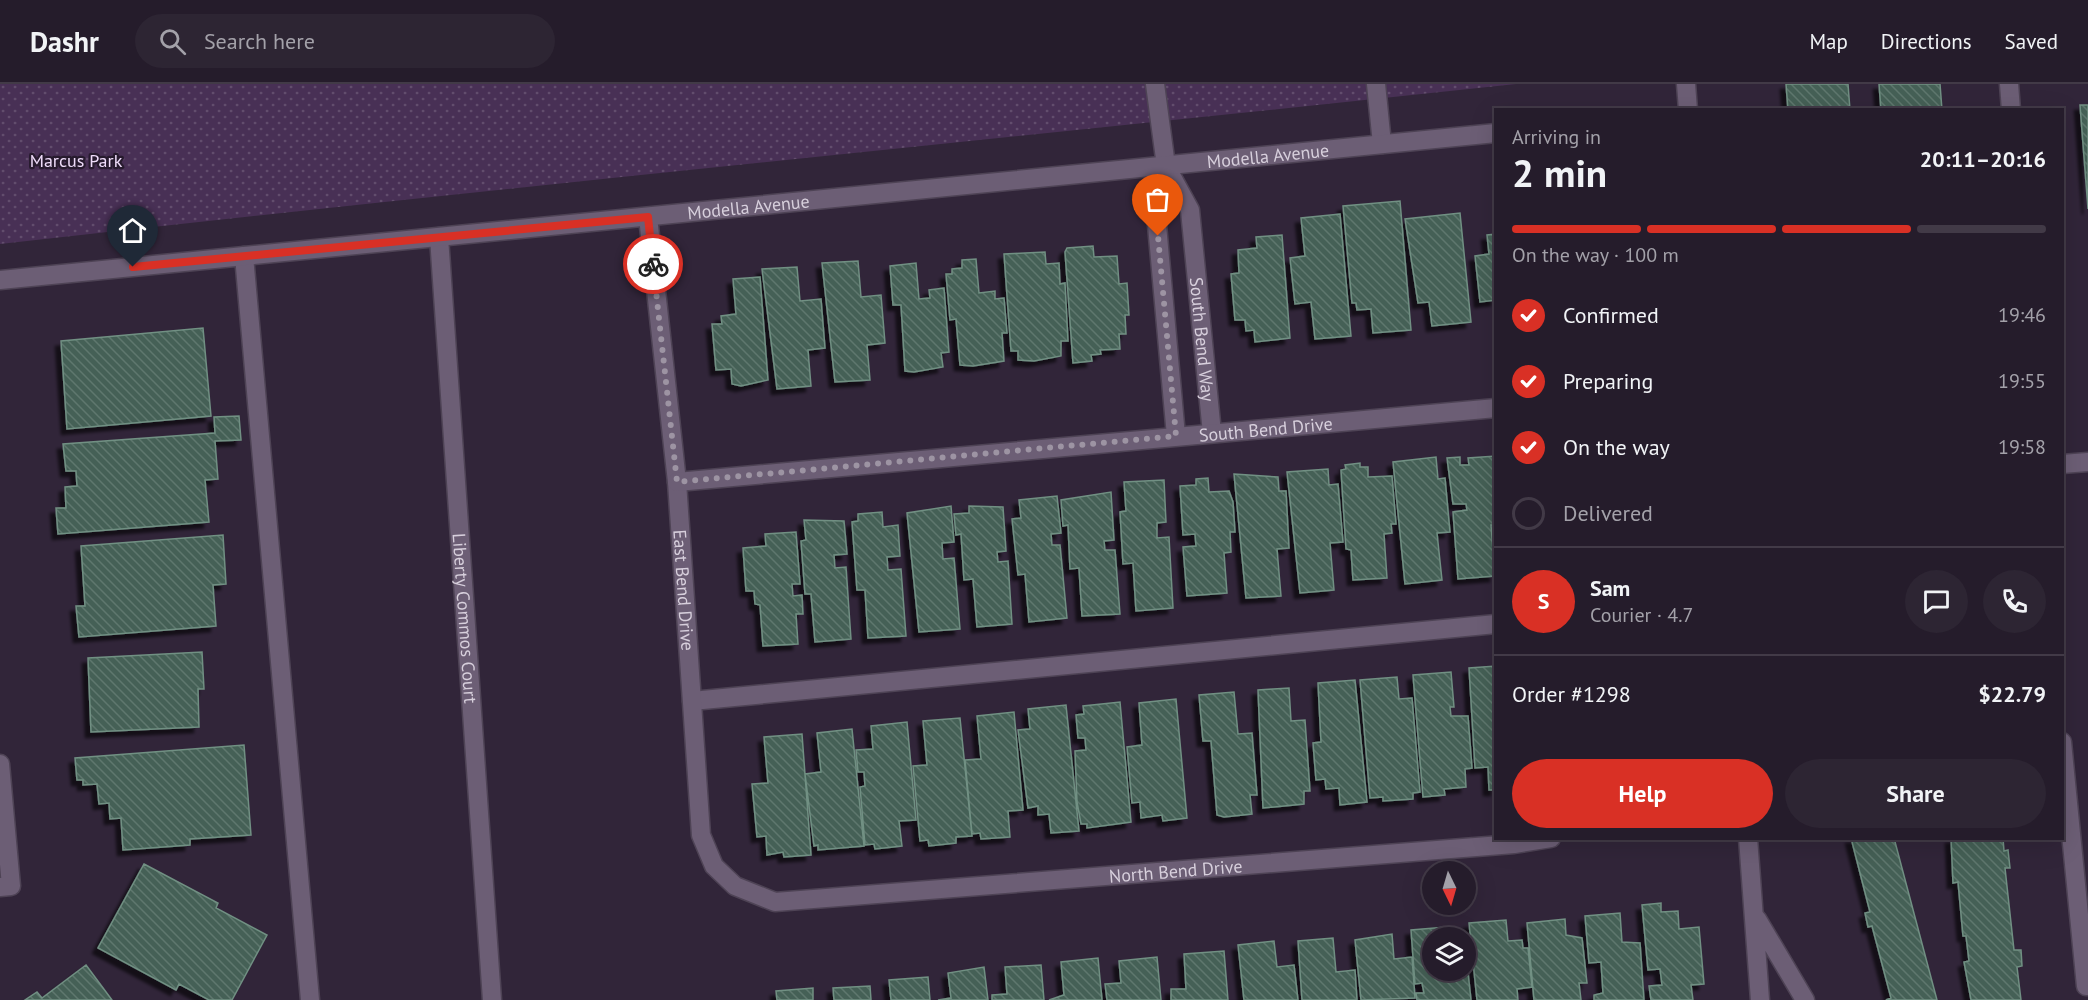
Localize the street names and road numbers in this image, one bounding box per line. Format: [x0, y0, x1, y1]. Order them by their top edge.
street label: Modella Avenue [1206, 138, 1330, 173]
street label: Modella Avenue [686, 189, 811, 224]
street label: South Bend Way [1185, 276, 1220, 403]
street label: South Bend Drive [1198, 411, 1333, 446]
street label: East Bend Drive [669, 529, 700, 652]
street label: Liberty Commos Court [448, 532, 483, 704]
street label: North Bend Drive [1108, 854, 1243, 887]

